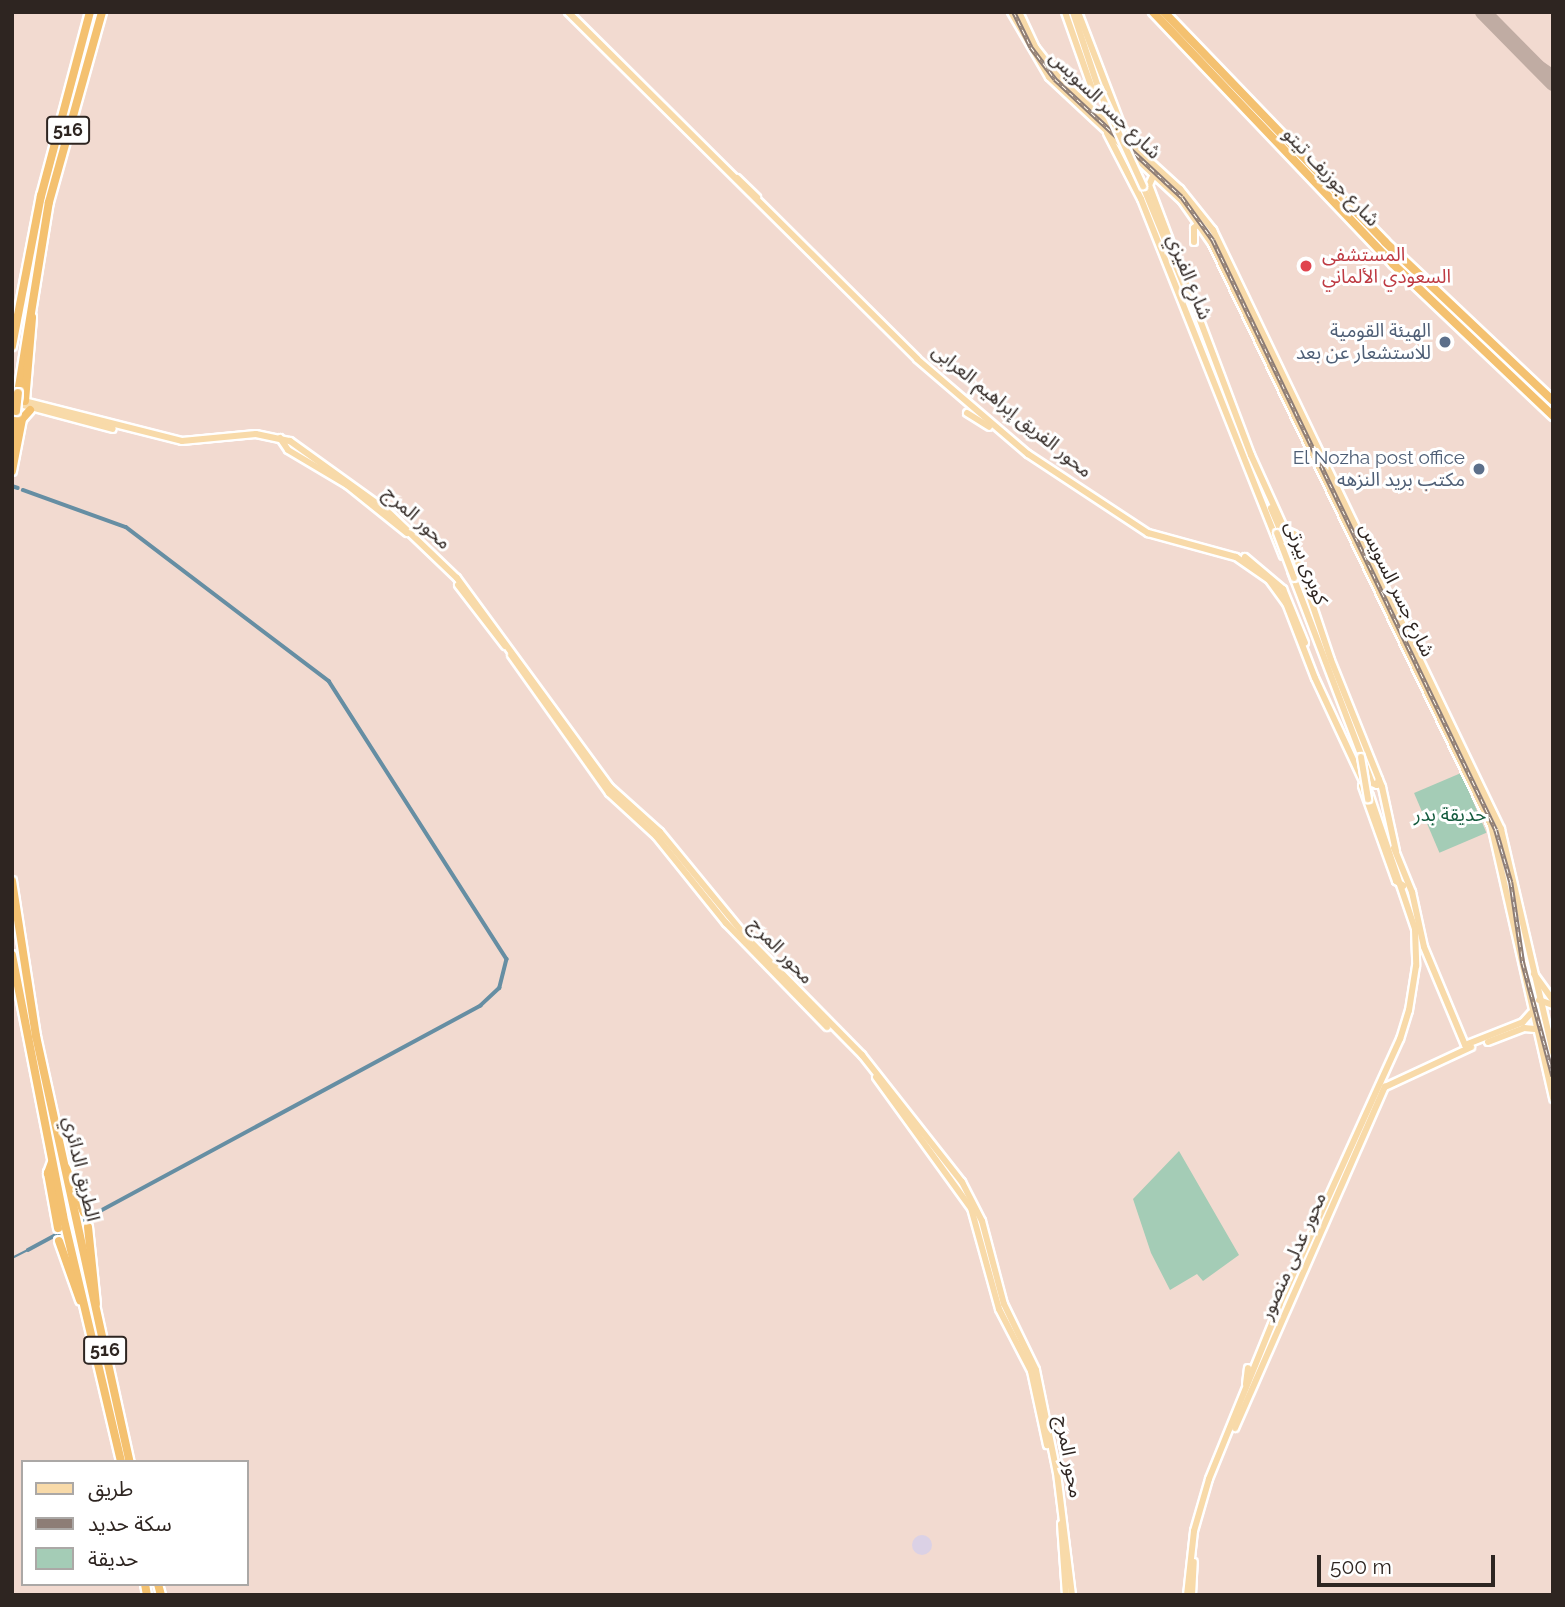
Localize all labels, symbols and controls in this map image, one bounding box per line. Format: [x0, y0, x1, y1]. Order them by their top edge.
street label: شارع جسر السويس [1045, 46, 1165, 164]
road number: 516 [45, 116, 91, 145]
street label: شارع جوزيف تيتو [1278, 123, 1384, 231]
street label: شارع الفيزي [1162, 231, 1216, 323]
place label: المستشفى السعودي الألماني [1322, 244, 1451, 288]
marker: المستشفى السعودي الألماني [1296, 256, 1316, 276]
place label: الهيئة القومية للاستشعار عن بعد [1296, 320, 1431, 364]
marker: الهيئة القومية للاستشعار عن بعد [1437, 334, 1453, 350]
street label: محور الفريق إبراهيم العرابى [927, 339, 1097, 483]
place label: El Nozha post office مكتب بريد النزهه [1292, 447, 1465, 491]
marker: El Nozha post office مكتب بريد النزهه [1471, 461, 1487, 477]
street label: محور المرج [379, 482, 455, 554]
street label: كوبرى بيرتى [1280, 518, 1332, 608]
street label: شارع جسر السويس [1355, 519, 1439, 661]
park label: حديقة بدر [1414, 804, 1486, 826]
street label: محور المرج [744, 913, 818, 989]
street label: الطريق الدائري [58, 1114, 104, 1224]
street label: محور عدلى منصور [1255, 1189, 1331, 1323]
road number: 516 [82, 1336, 128, 1364]
street label: محور المرج [1051, 1414, 1087, 1500]
legend [21, 1460, 248, 1586]
text: طريق [88, 1476, 133, 1501]
text: سكة حديد [88, 1511, 172, 1536]
scale bar [1320, 1540, 1498, 1584]
text: حديقة [88, 1546, 138, 1571]
text: 500 m [1330, 1554, 1392, 1579]

